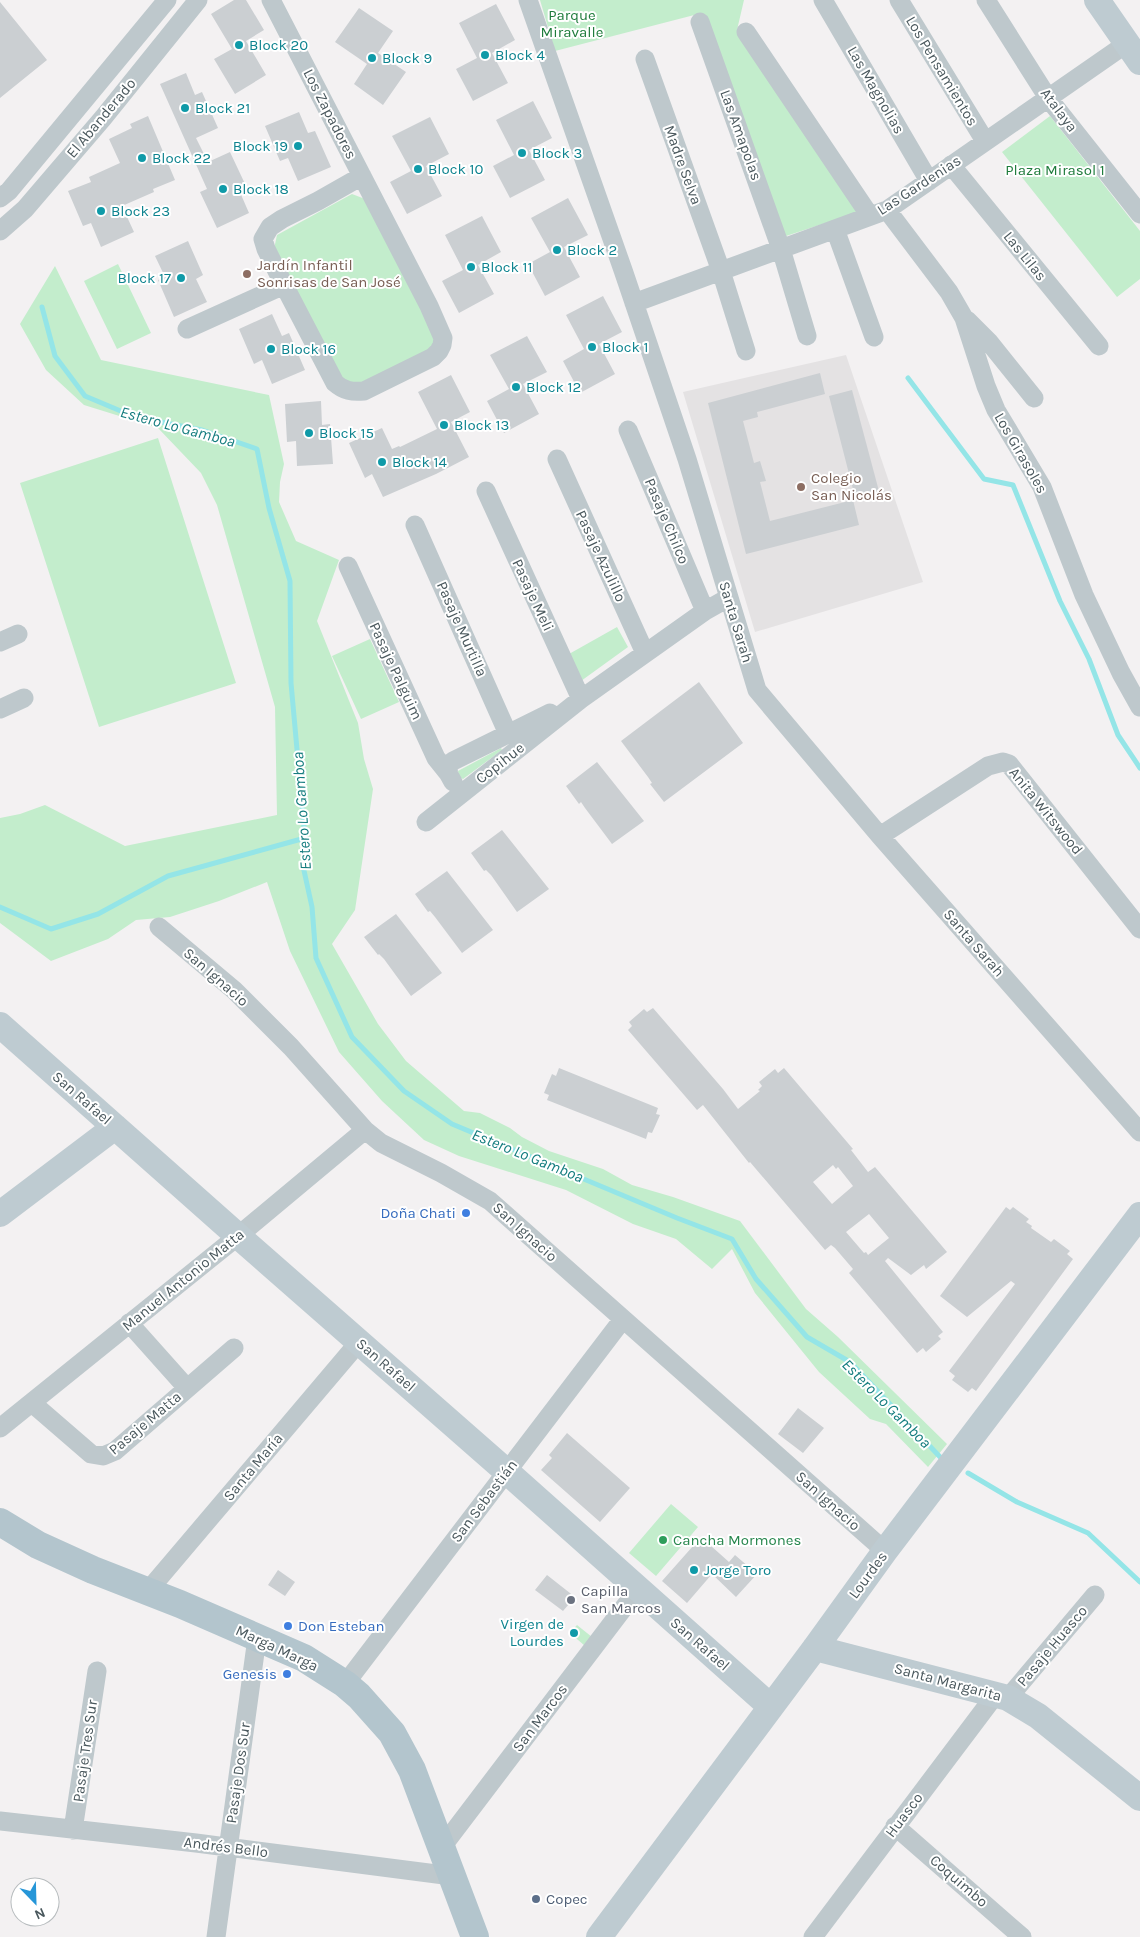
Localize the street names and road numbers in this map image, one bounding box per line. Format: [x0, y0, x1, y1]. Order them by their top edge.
street label: Los Pensamientos [902, 13, 982, 129]
street label: Las Magnolias [844, 43, 908, 137]
street label: Los Zapadores [300, 66, 360, 162]
street label: El Abanderado [62, 75, 140, 161]
street label: Atalaya [1037, 85, 1081, 135]
street label: Las Amapolas [716, 87, 766, 183]
street label: Madre Selva [660, 123, 706, 207]
street label: Las Gardenias [874, 151, 964, 219]
street label: Las Lilas [1000, 228, 1050, 284]
street label: Los Girasoles [991, 409, 1051, 497]
street label: Pasaje Chilco [641, 475, 693, 567]
street label: Pasaje Azulillo [572, 507, 630, 605]
street label: Pasaje Meli [508, 556, 558, 634]
street label: Pasaje Murtilla [433, 578, 491, 680]
street label: Santa Sarah [715, 579, 757, 665]
street label: Pasaje Palguim [366, 619, 426, 723]
street label: Copihue [472, 739, 528, 787]
street label: Anita Witswood [1005, 764, 1087, 858]
street label: Santa Sarah [940, 905, 1008, 981]
street label: San Ignacio [180, 944, 252, 1010]
street label: San Rafael [49, 1067, 115, 1129]
street label: San Ignacio [489, 1198, 561, 1266]
street label: Manuel Antonio Matta [118, 1225, 248, 1335]
street label: San Rafael [353, 1334, 419, 1396]
street label: Pasaje Matta [105, 1387, 185, 1459]
street label: Santa María [219, 1429, 287, 1505]
street label: San Sebastián [447, 1456, 521, 1546]
street label: San Ignacio [792, 1467, 864, 1535]
street label: Lourdes [845, 1548, 891, 1602]
street label: Pasaje Huasco [1013, 1602, 1091, 1690]
street label: San Rafael [667, 1613, 733, 1675]
street label: Marga Marga [233, 1621, 321, 1675]
street label: Santa Margarita [892, 1659, 1004, 1705]
street label: San Marcos [509, 1681, 571, 1755]
street label: Pasaje Tres Sur [69, 1698, 101, 1803]
street label: Pasaje Dos Sur [222, 1721, 254, 1825]
street label: Huasco [881, 1789, 927, 1841]
street label: Andrés Bello [183, 1833, 269, 1861]
street label: Coquimbo [926, 1851, 992, 1911]

